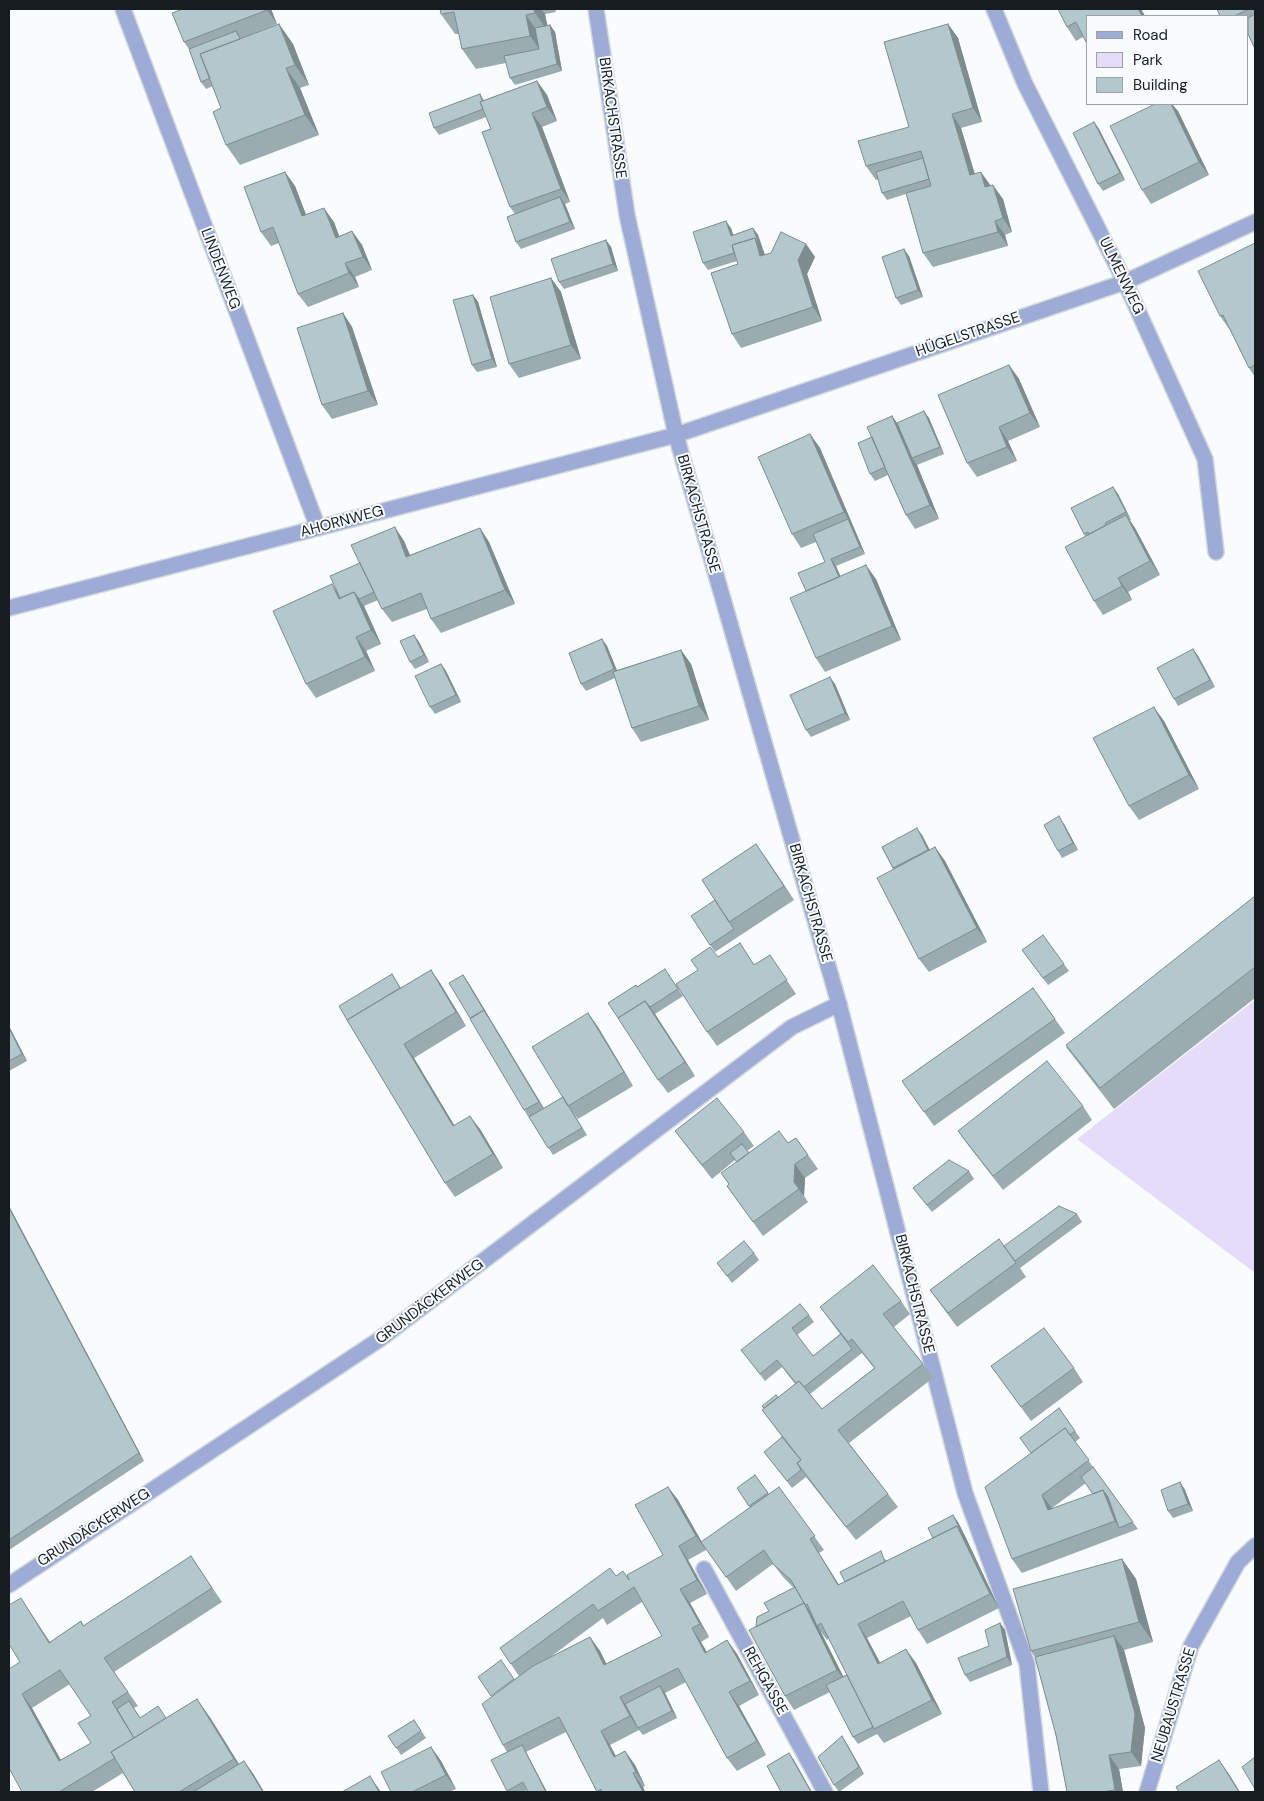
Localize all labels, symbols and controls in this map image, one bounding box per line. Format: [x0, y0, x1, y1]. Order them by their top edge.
legend [1086, 15, 1249, 105]
text: Road [1133, 25, 1168, 45]
text: Park [1133, 50, 1163, 70]
street label: BIRKACHSTRASSE [595, 56, 629, 180]
text: Building [1133, 75, 1188, 95]
street label: LINDENWEG [196, 226, 244, 312]
street label: ULMENWEG [1095, 235, 1147, 317]
street label: HÜGELSTRASSE [914, 309, 1022, 361]
street label: BIRKACHSTRASSE [673, 453, 723, 575]
street label: AHORNWEG [298, 502, 386, 542]
street label: BIRKACHSTRASSE [785, 842, 835, 964]
street label: BIRKACHSTRASSE [890, 1233, 938, 1355]
street label: GRUNDÄCKERWEG [373, 1256, 487, 1348]
street label: GRUNDÄCKERWEG [34, 1485, 154, 1571]
street label: REHGASSE [739, 1644, 791, 1718]
street label: NEUBAUSTRASSE [1148, 1646, 1200, 1764]

